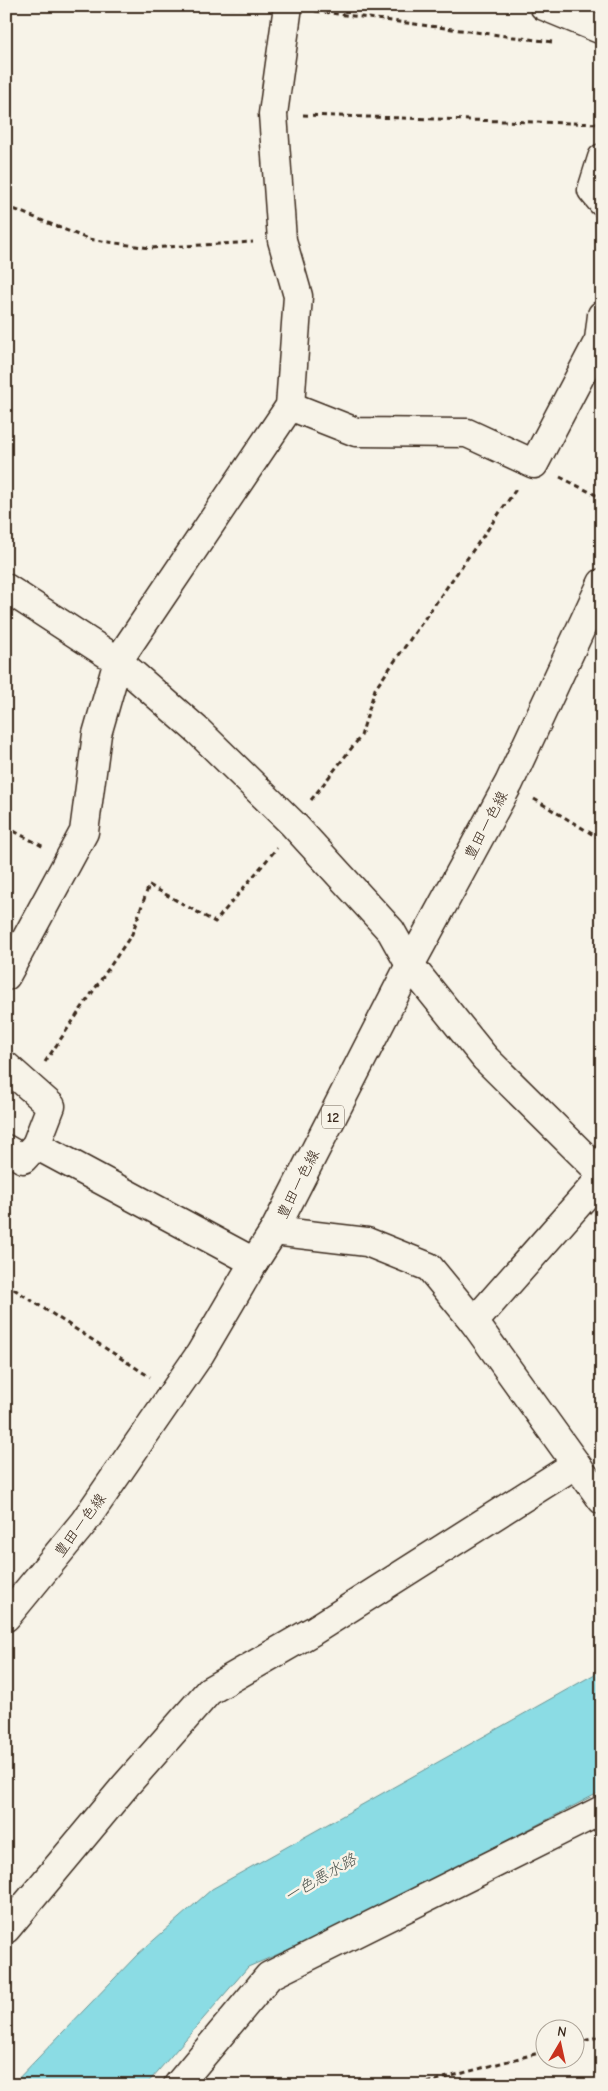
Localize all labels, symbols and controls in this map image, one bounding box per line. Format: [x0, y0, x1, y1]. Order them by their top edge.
street label: 豊田一色線 [460, 788, 512, 862]
road number: 12 [322, 1106, 344, 1128]
street label: 豊田一色線 [273, 1146, 323, 1222]
street label: 豊田一色線 [50, 1490, 110, 1560]
water label: 一色悪水路 [281, 1850, 361, 1906]
north arrow [536, 2018, 586, 2068]
text: N [556, 2023, 568, 2041]

